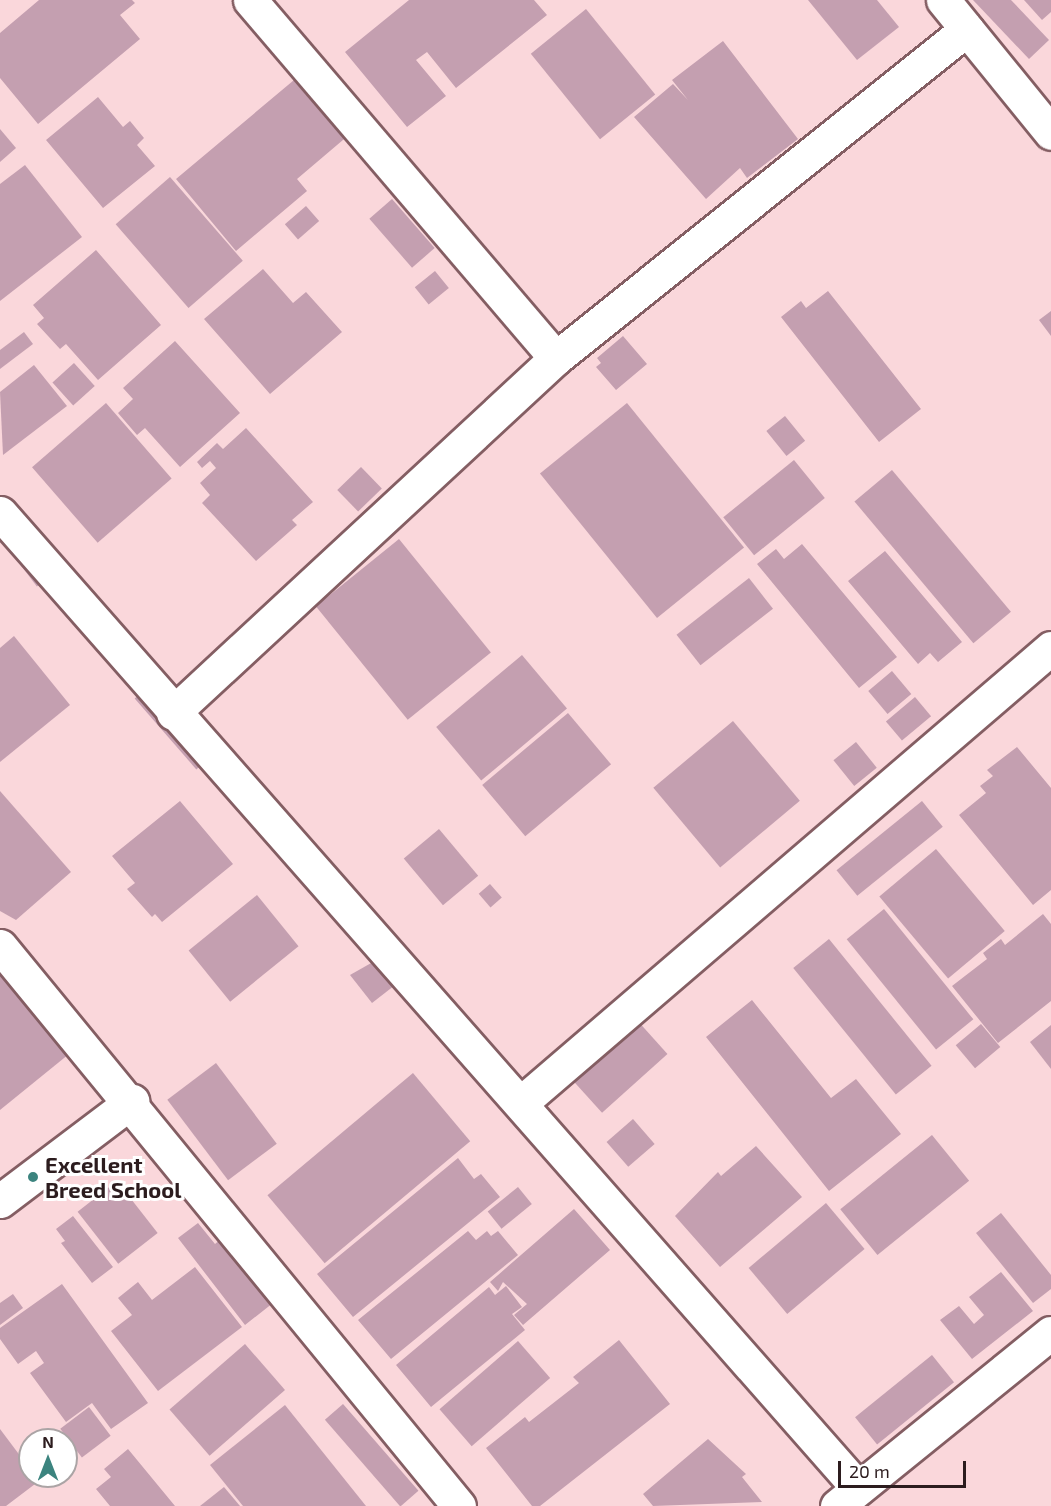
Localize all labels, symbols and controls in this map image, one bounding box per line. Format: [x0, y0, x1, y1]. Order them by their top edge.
place label: Excellent Breed School [45, 1151, 181, 1202]
marker: Excellent Breed School [26, 1170, 40, 1184]
north arrow [18, 1428, 78, 1488]
text: N [42, 1432, 54, 1451]
scale bar [841, 1449, 968, 1487]
text: 20 m [849, 1460, 890, 1482]

